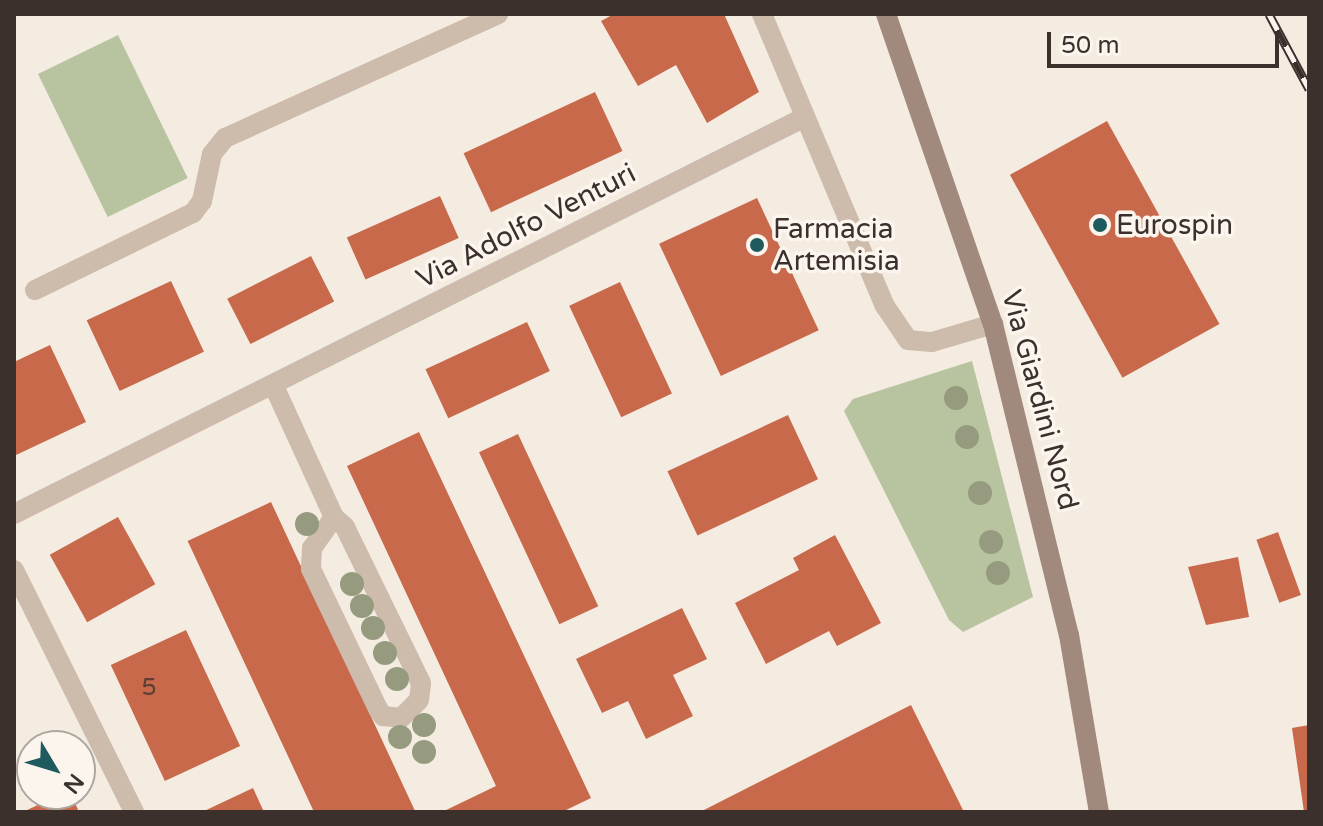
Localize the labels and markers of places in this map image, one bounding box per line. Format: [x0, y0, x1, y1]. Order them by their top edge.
place label: Eurospin [1116, 208, 1233, 242]
place label: Farmacia Artemisia [773, 212, 900, 278]
marker: Eurospin [1091, 216, 1109, 234]
marker: Farmacia Artemisia [748, 236, 766, 254]

